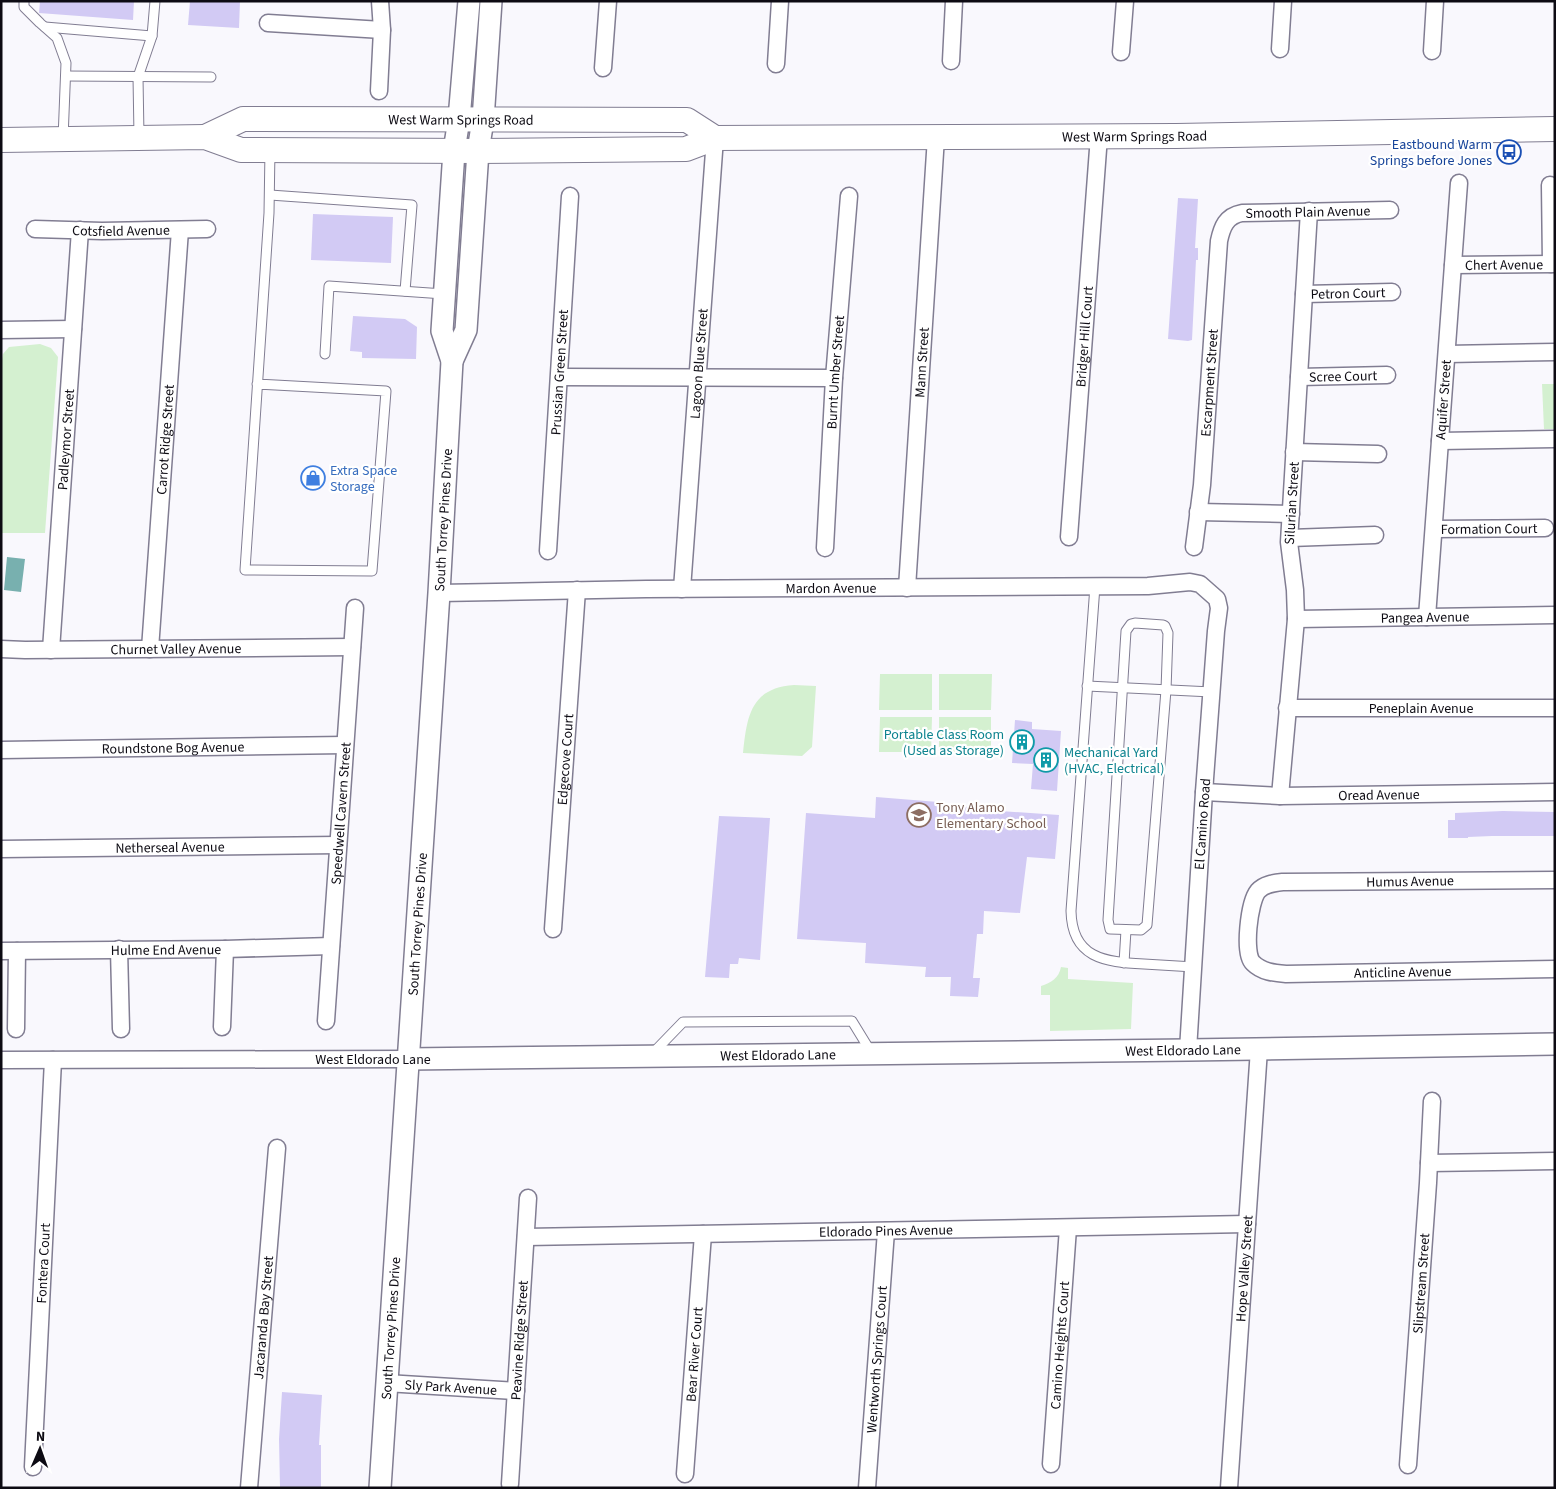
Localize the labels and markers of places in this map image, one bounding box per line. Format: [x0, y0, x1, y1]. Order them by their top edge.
place label: Eastbound Warm Springs before Jones [1370, 135, 1492, 171]
bus stop icon: Eastbound Warm Springs before Jones [1496, 139, 1522, 165]
place label: Extra Space Storage [330, 461, 397, 497]
shop icon: Extra Space Storage [300, 465, 326, 491]
place label: Portable Class Room (Used as Storage) [884, 725, 1004, 761]
building icon: Portable Class Room (Used as Storage) [1009, 729, 1035, 755]
place label: Mechanical Yard (HVAC, Electrical) [1064, 743, 1164, 779]
building icon: Mechanical Yard (HVAC, Electrical) [1033, 747, 1059, 773]
place label: Tony Alamo Elementary School [936, 798, 1047, 834]
school or university icon: Tony Alamo Elementary School [906, 802, 932, 828]

